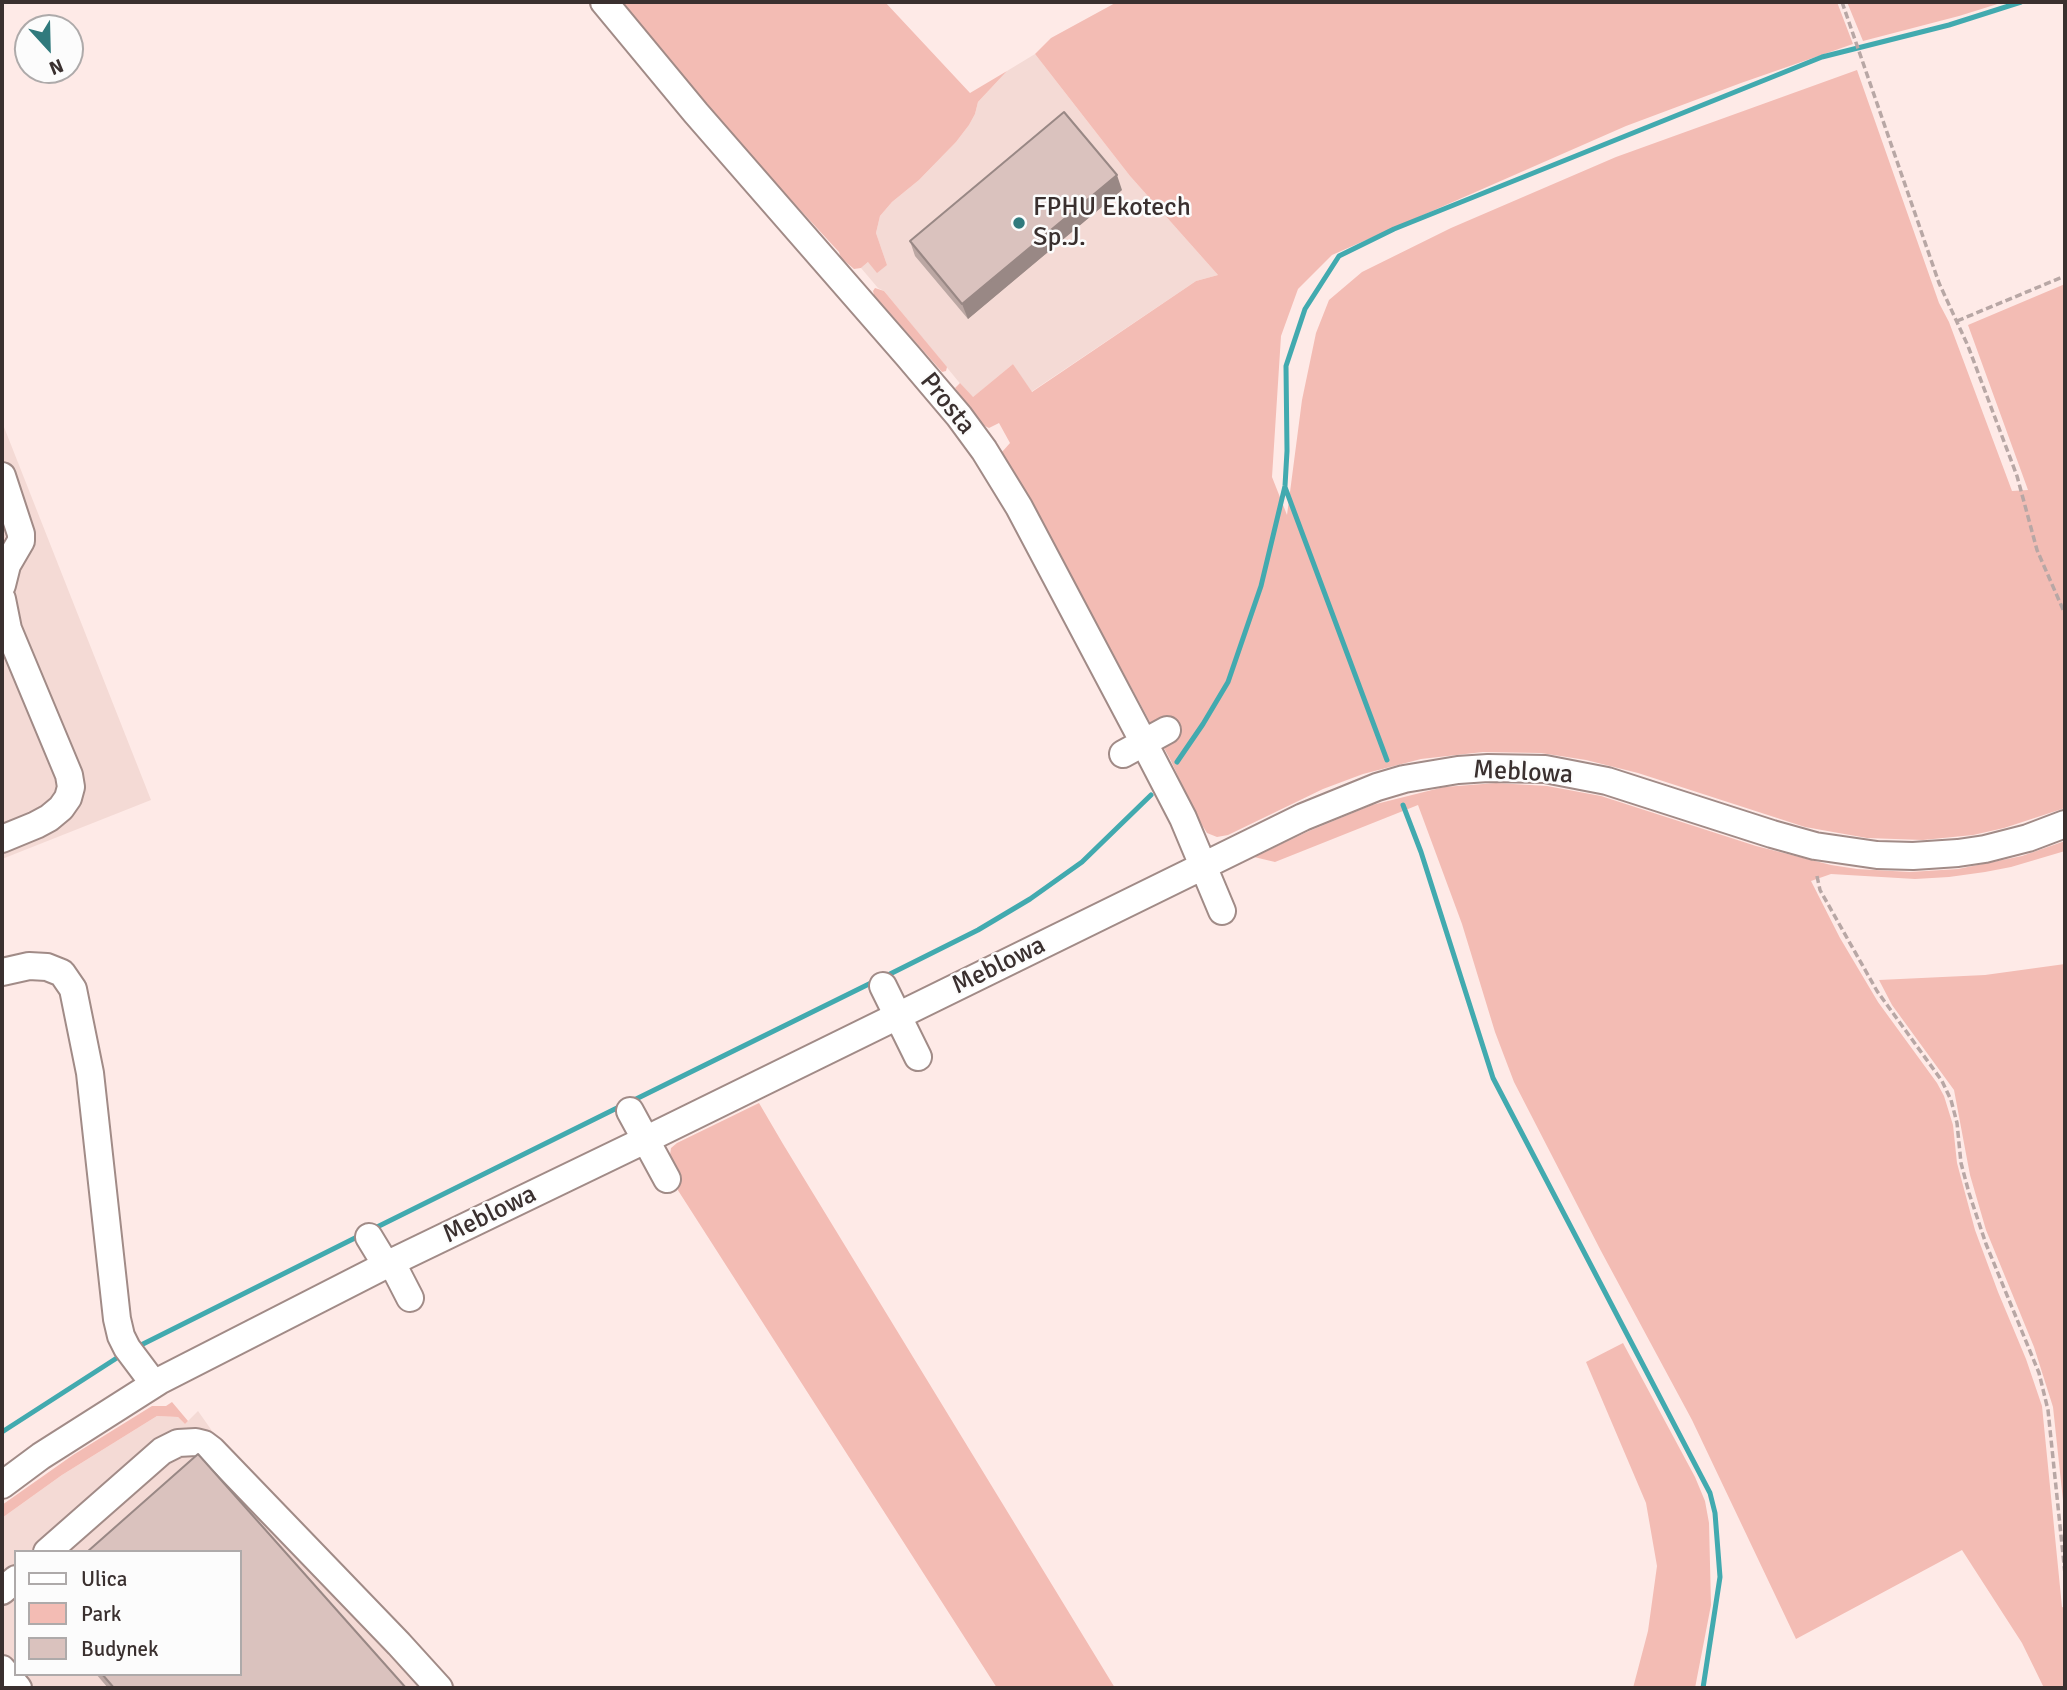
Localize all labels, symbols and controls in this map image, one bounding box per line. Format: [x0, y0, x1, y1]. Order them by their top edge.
north arrow [14, 14, 84, 84]
text: N [45, 53, 67, 80]
place label: FPHU Ekotech Sp.J. [1033, 192, 1191, 254]
marker: FPHU Ekotech Sp.J. [1011, 215, 1027, 231]
street label: Prosta [913, 367, 981, 441]
street label: Meblowa [1472, 755, 1574, 791]
street label: Meblowa [947, 930, 1051, 1002]
street label: Meblowa [438, 1179, 542, 1251]
legend [14, 1550, 242, 1676]
text: Ulica [81, 1566, 127, 1592]
text: Park [81, 1601, 121, 1627]
text: Budynek [81, 1636, 159, 1662]

